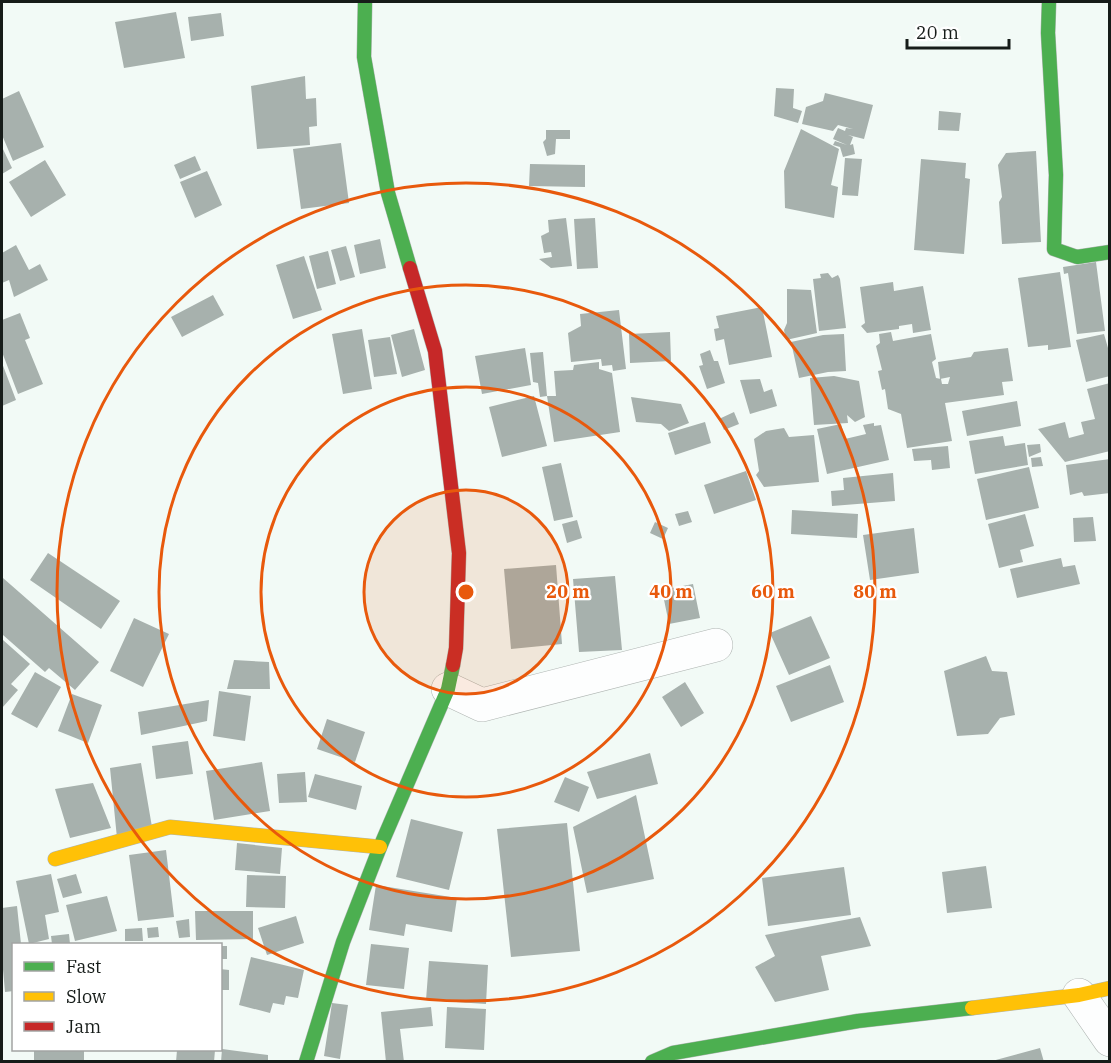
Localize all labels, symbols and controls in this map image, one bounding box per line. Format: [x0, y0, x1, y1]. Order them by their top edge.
scale bar [907, 12, 1009, 50]
text: 20 m [916, 21, 959, 44]
text: 20 m [546, 580, 590, 603]
text: 40 m [649, 580, 693, 603]
text: 60 m [751, 580, 795, 603]
text: 80 m [853, 580, 897, 603]
centre of rings [456, 582, 476, 602]
legend [12, 943, 222, 1051]
text: Fast [66, 955, 101, 978]
text: Slow [66, 985, 106, 1008]
text: Jam [66, 1015, 101, 1038]

